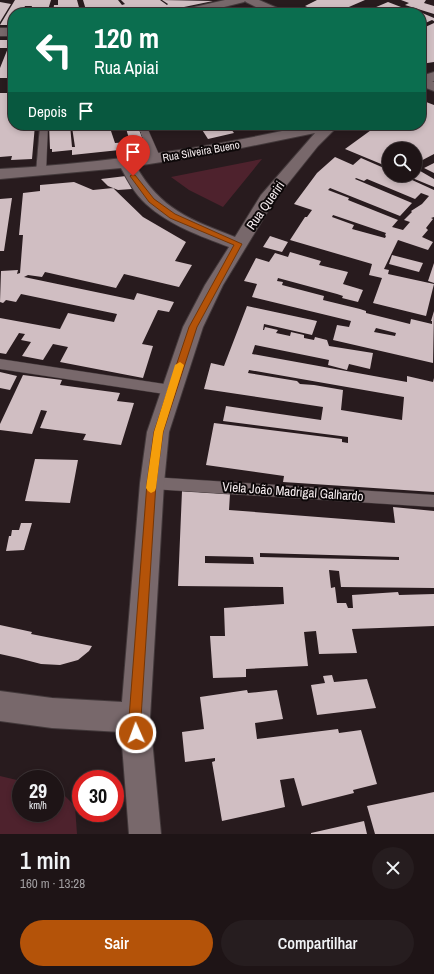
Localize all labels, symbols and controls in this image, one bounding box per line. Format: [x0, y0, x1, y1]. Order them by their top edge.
text: 120 m [94, 19, 159, 57]
icon: left [28, 24, 80, 76]
text: Rua Apiai [94, 55, 159, 80]
icon: arrive [75, 100, 97, 122]
text: Depois [28, 101, 67, 122]
pin [116, 135, 150, 176]
street label: Rua Silveira Bueno [161, 137, 241, 165]
icon: arrive [122, 141, 144, 163]
map controls [382, 142, 422, 182]
button: search [382, 142, 422, 182]
street label: Rua Queriri [242, 178, 288, 233]
street label: Viela João Madrigal Galhardo [222, 478, 364, 505]
position arrow [115, 712, 157, 754]
speed limit sign: 30 [72, 770, 124, 822]
text: 29 [29, 777, 47, 804]
text: km/h [29, 799, 47, 812]
text: 1 min [20, 844, 71, 876]
button: close [372, 847, 414, 889]
text: 160 m · 13:28 [20, 875, 85, 892]
button: Sair [20, 920, 213, 966]
button: Compartilhar [221, 920, 414, 966]

